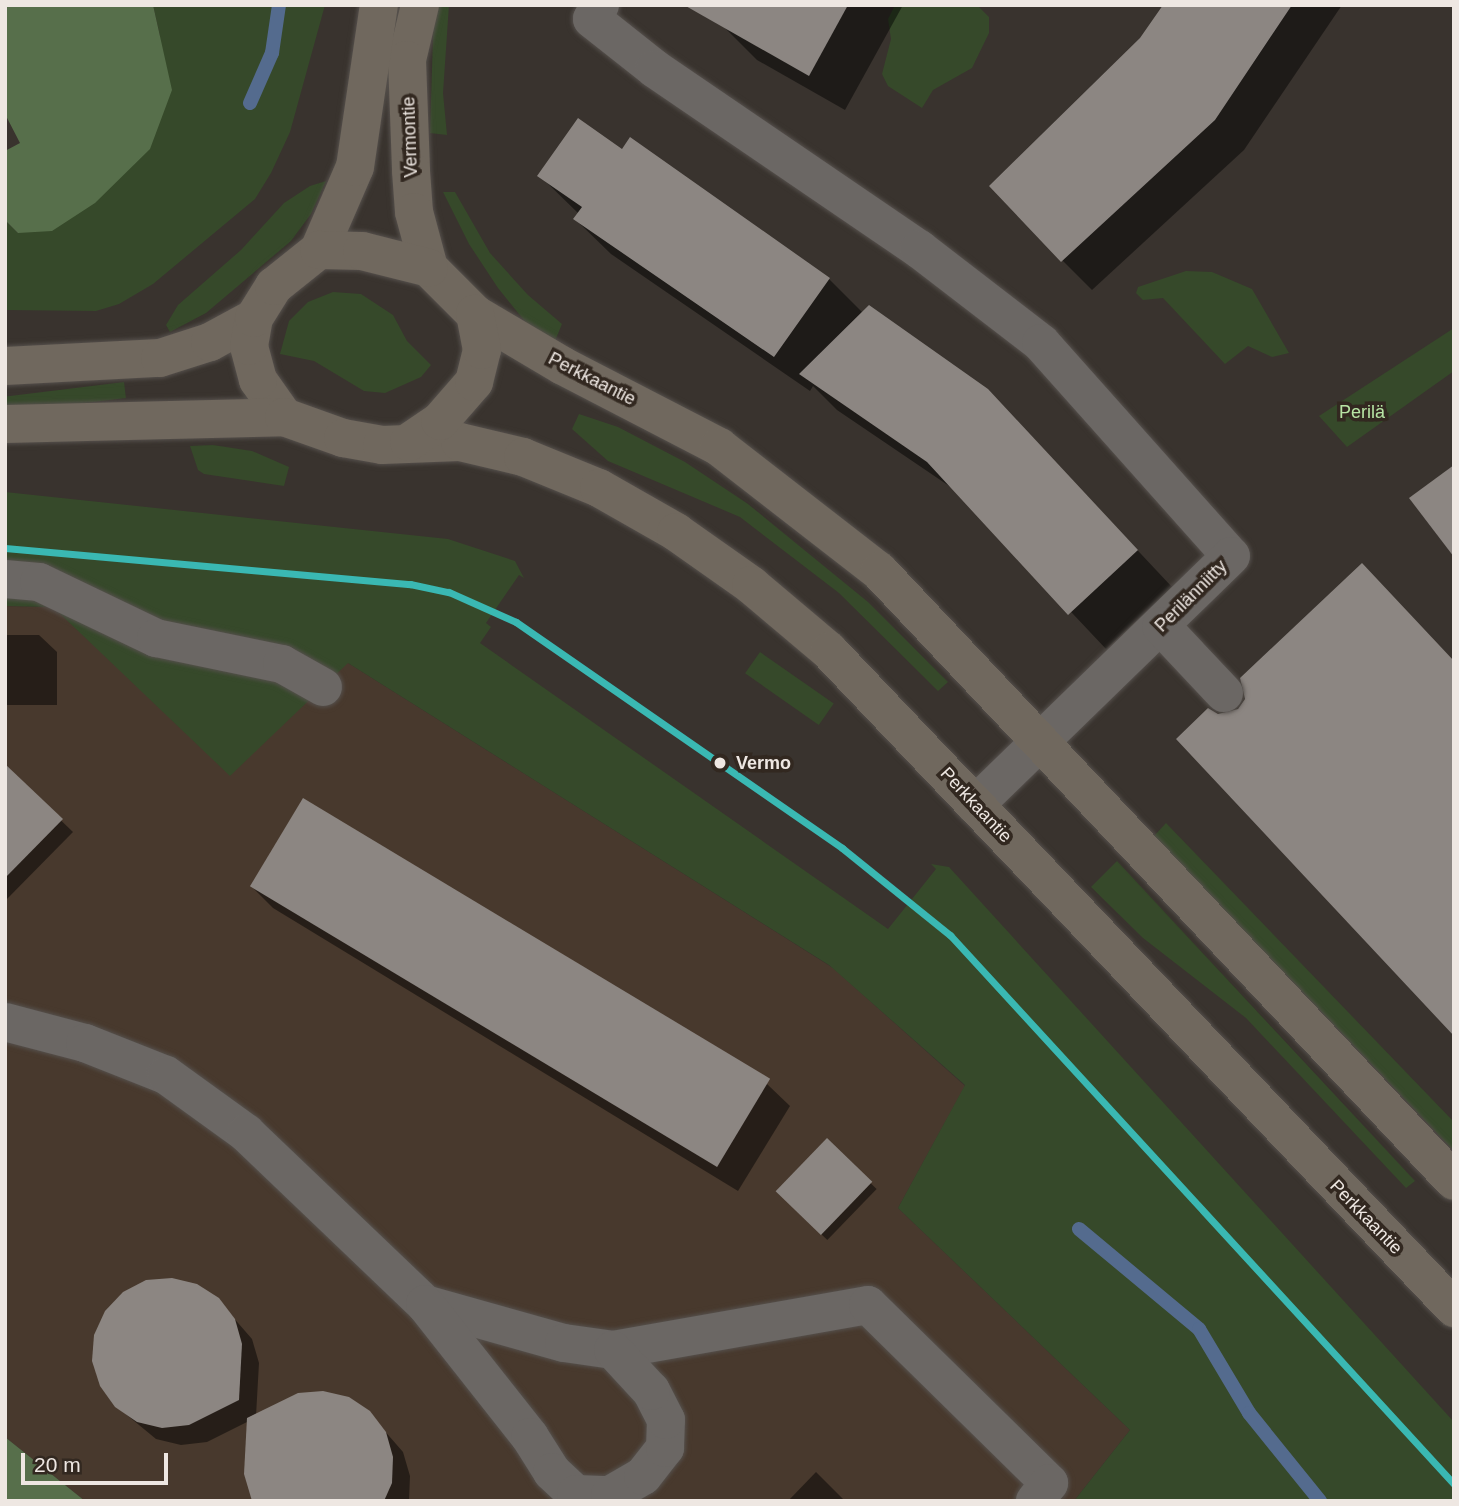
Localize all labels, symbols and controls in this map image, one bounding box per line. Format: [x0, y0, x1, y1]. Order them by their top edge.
street label: Vermontie [398, 96, 422, 178]
street label: Perkkaantie [545, 348, 639, 410]
park label: Perilä [1339, 401, 1385, 423]
street label: Perilänniitty [1150, 555, 1232, 637]
place label: Vermo [736, 752, 791, 774]
marker: Vermo [710, 753, 730, 773]
street label: Perkkaantie [936, 763, 1016, 847]
street label: Perkkaantie [1325, 1175, 1407, 1259]
scale bar [24, 1440, 172, 1484]
text: 20 m [34, 1453, 81, 1476]

